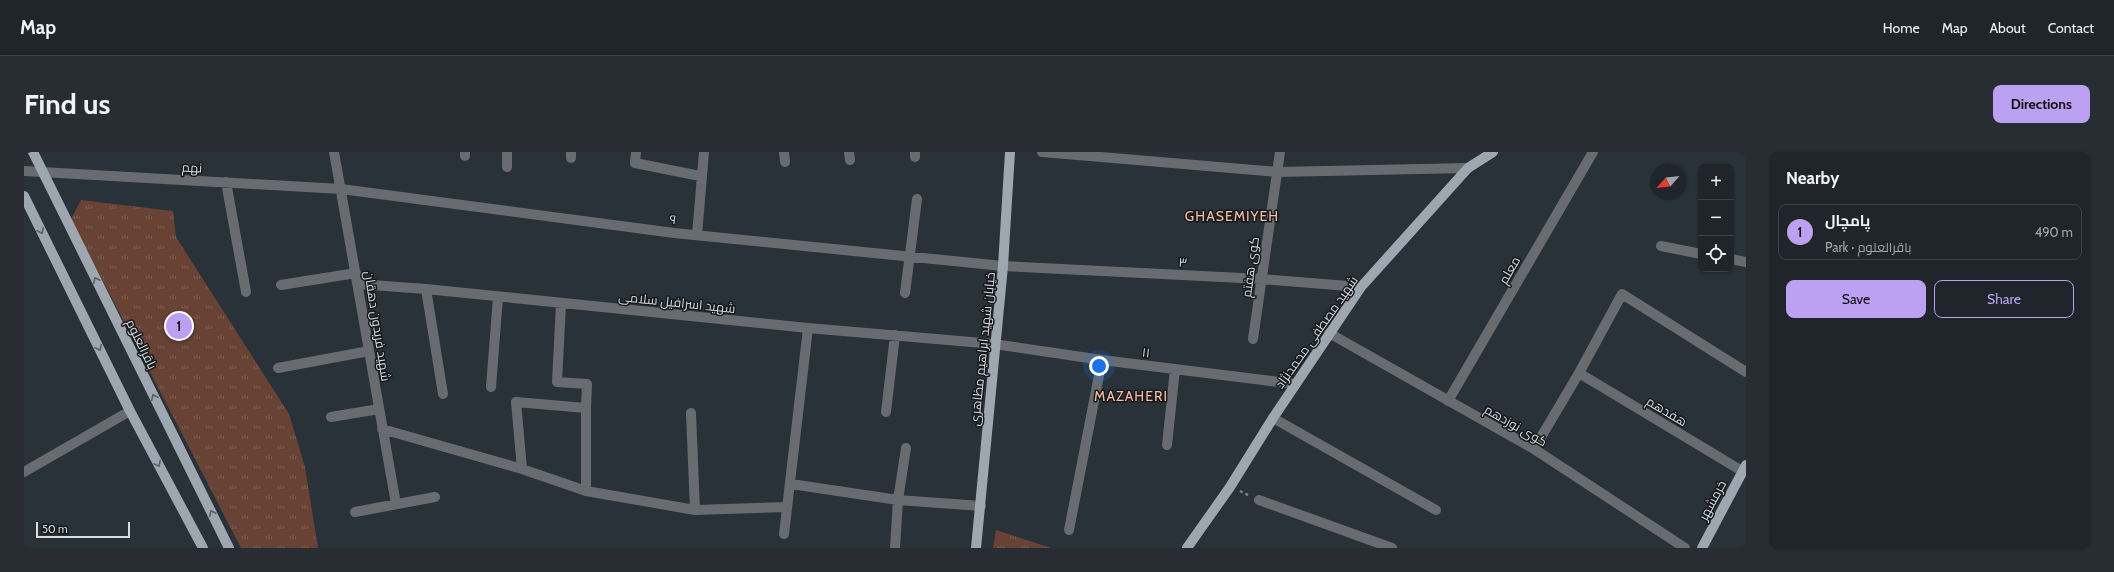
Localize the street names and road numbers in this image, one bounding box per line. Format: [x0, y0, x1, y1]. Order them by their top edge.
street label: نهم [181, 158, 203, 178]
street label: ۹ [669, 211, 677, 227]
street label: کوی هفتم [1238, 236, 1264, 299]
street label: معلم [1495, 253, 1525, 288]
street label: ۳ [1178, 254, 1188, 270]
street label: شهید فریدون دهقان [361, 270, 395, 382]
street label: خیابان شهید ابراهیم مظاهری [966, 271, 1000, 427]
street label: شهید مصطفی محمدنژاد [1271, 273, 1361, 391]
street label: شهید اسرافیل سلامی [618, 288, 736, 316]
street label: باقرالعلوم [121, 316, 161, 373]
street label: ۱۱ [1141, 344, 1151, 360]
street label: هفدهم [1643, 393, 1690, 431]
street label: کوی نوزدهم [1481, 401, 1550, 451]
street label: خرمشهر [1694, 477, 1729, 524]

